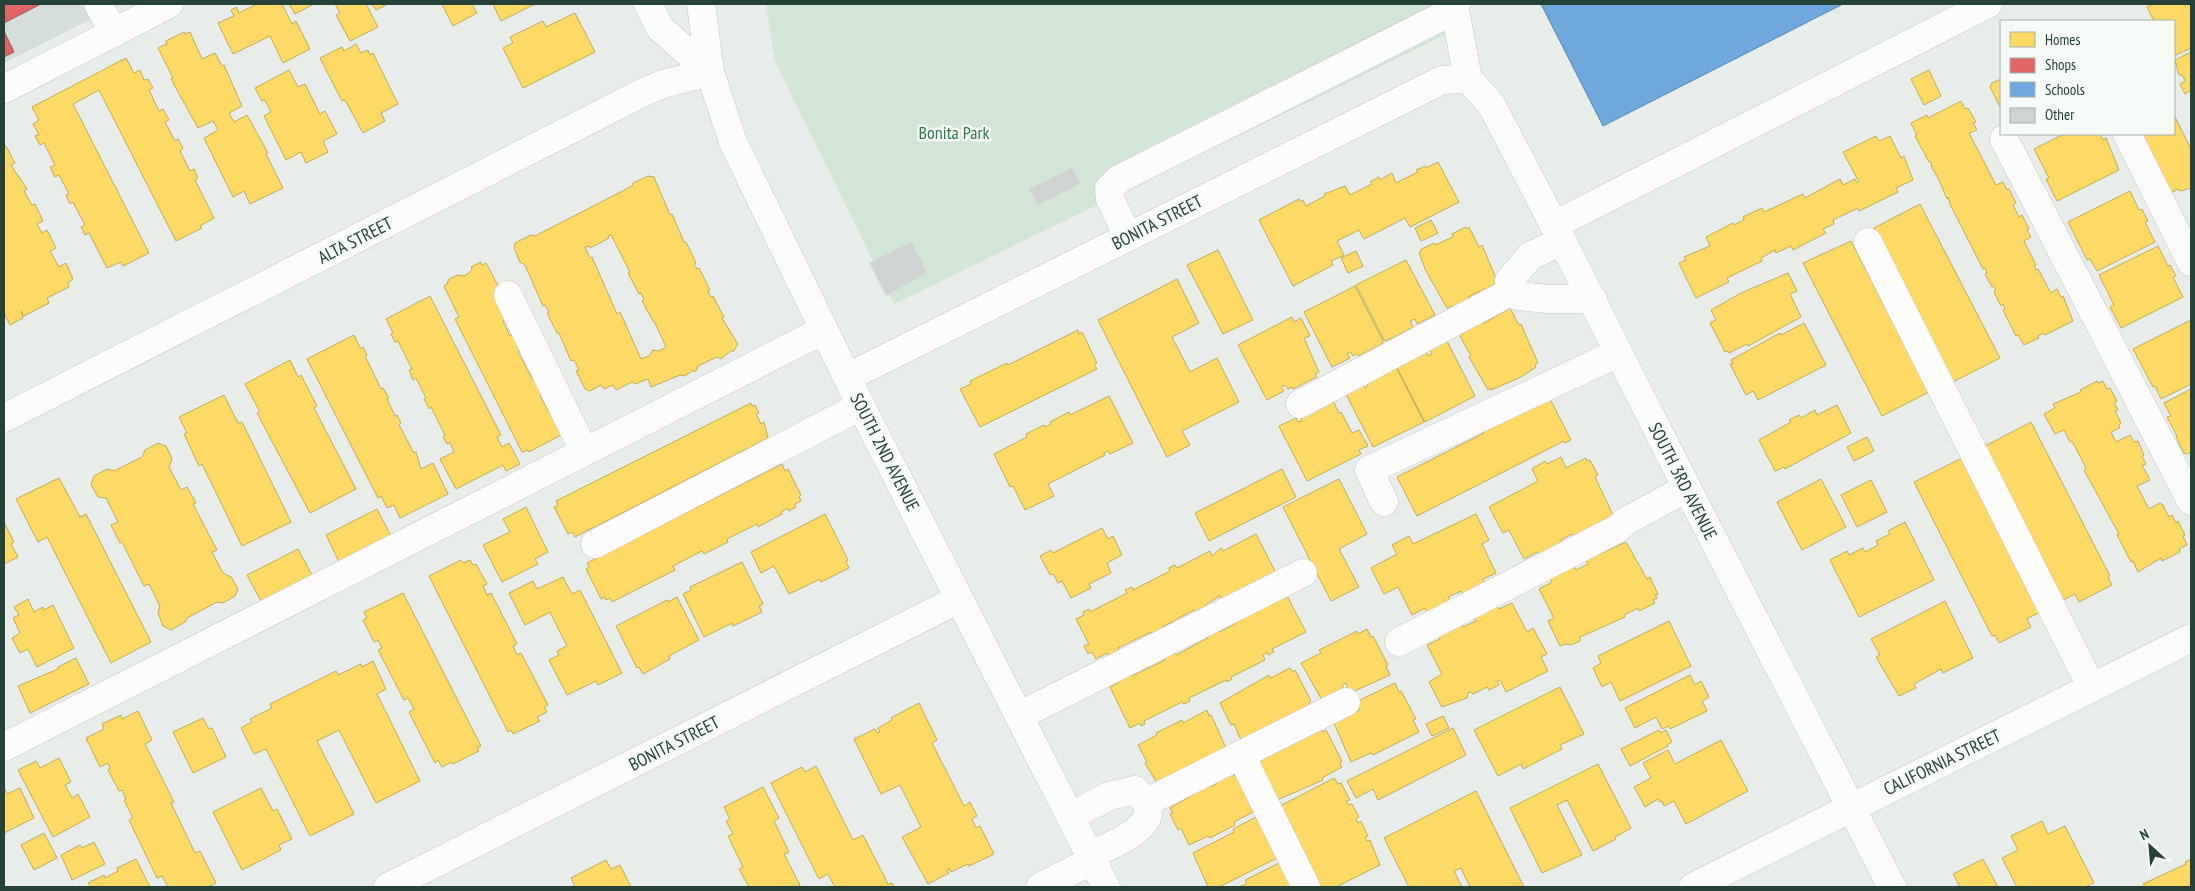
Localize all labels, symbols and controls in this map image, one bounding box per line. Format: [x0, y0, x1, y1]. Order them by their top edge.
legend [2000, 20, 2175, 135]
text: Homes [2045, 30, 2081, 49]
text: Shops [2045, 55, 2076, 74]
text: Schools [2045, 80, 2085, 99]
text: Other [2045, 105, 2075, 124]
park label: Bonita Park [919, 121, 989, 144]
street label: BONITA STREET [1108, 189, 1206, 255]
street label: ALTA STREET [314, 211, 396, 269]
street label: SOUTH 2ND AVENUE [845, 389, 925, 515]
street label: SOUTH 3RD AVENUE [1644, 418, 1722, 544]
street label: BONITA STREET [625, 710, 723, 776]
street label: CALIFORNIA STREET [1880, 724, 2004, 800]
north arrow [2125, 821, 2175, 871]
text: N [2137, 825, 2152, 844]

